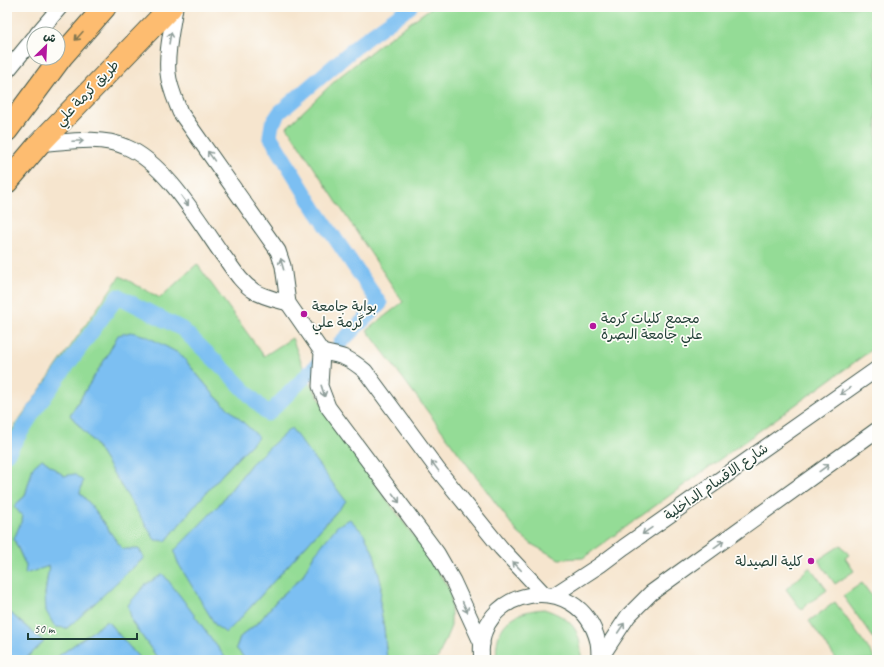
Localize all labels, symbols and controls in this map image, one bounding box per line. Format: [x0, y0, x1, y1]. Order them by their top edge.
north arrow [26, 26, 66, 66]
text: ش [42, 28, 58, 46]
one-way arrow [75, 31, 84, 41]
one-way arrow [166, 32, 174, 45]
street label: طريق كرمة علي [51, 57, 125, 132]
one-way arrow [71, 138, 84, 145]
one-way arrow [207, 151, 215, 162]
one-way arrow [181, 195, 189, 206]
one-way arrow [278, 258, 285, 271]
place label: بوابة جامعة گرمة علي [312, 298, 377, 335]
marker: بوابة جامعة گرمة علي [299, 309, 309, 319]
place label: مجمع كليات كرمة علي جامعة البصرة [601, 310, 702, 347]
marker: مجمع كليات كرمة علي جامعة البصرة [588, 321, 598, 331]
one-way arrow [319, 385, 327, 397]
one-way arrow [840, 387, 851, 395]
street label: شارع الاقسام الداخلية [661, 440, 773, 527]
one-way arrow [430, 460, 439, 471]
one-way arrow [819, 464, 830, 472]
one-way arrow [391, 492, 400, 503]
one-way arrow [642, 527, 653, 535]
one-way arrow [713, 540, 724, 548]
place label: كلية الصيدلة [735, 553, 803, 570]
marker: كلية الصيدلة [806, 556, 816, 566]
one-way arrow [512, 561, 522, 571]
one-way arrow [462, 601, 469, 613]
scale bar [28, 615, 137, 641]
text: 50 m [34, 621, 56, 637]
one-way arrow [616, 622, 625, 633]

